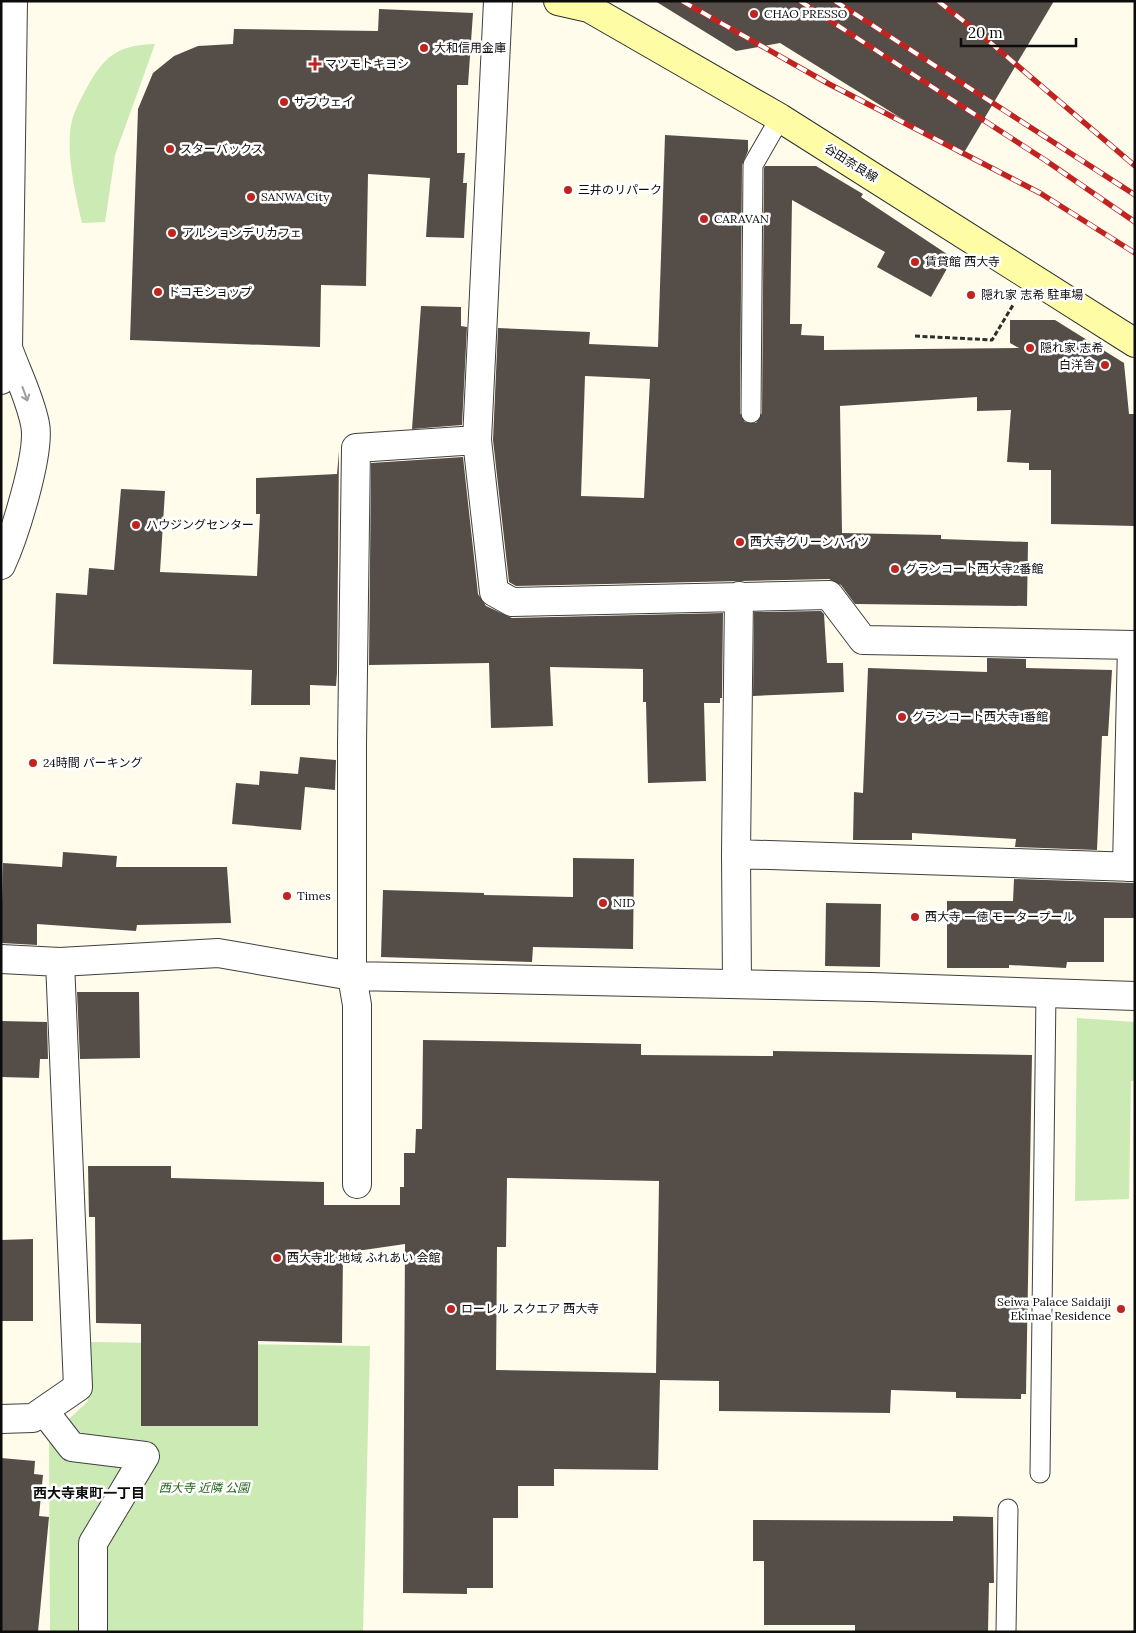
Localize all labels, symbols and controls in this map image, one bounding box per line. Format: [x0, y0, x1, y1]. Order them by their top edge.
place label: CHAO PRESSO [764, 6, 847, 21]
marker: CHAO PRESSO [748, 8, 760, 20]
scale bar [961, 15, 1076, 47]
text: 20 m [968, 23, 1003, 42]
place label: 大和信用金庫 [434, 40, 506, 55]
marker: 大和信用金庫 [418, 42, 430, 54]
place label: マツモトキヨシ [325, 56, 409, 71]
marker: マツモトキヨシ [309, 58, 321, 70]
place label: サブウェイ [294, 94, 354, 109]
marker: サブウェイ [278, 96, 290, 108]
street label: 谷田奈良線 [822, 140, 881, 185]
place label: スターバックス [180, 141, 264, 156]
marker: スターバックス [164, 143, 176, 155]
place label: 三井のリパーク [578, 182, 662, 197]
marker: 三井のリパーク [562, 184, 574, 196]
place label: SANWA City [261, 189, 330, 204]
marker: SANWA City [245, 191, 257, 203]
place label: CARAVAN [714, 211, 769, 226]
marker: CARAVAN [698, 213, 710, 225]
place label: アルションデリカフェ [182, 225, 302, 240]
marker: アルションデリカフェ [166, 227, 178, 239]
place label: 賃貸館 西大寺 [925, 254, 1000, 269]
marker: 賃貸館 西大寺 [909, 256, 921, 268]
place label: ドコモショップ [168, 284, 252, 299]
marker: ドコモショップ [152, 286, 164, 298]
place label: 隠れ家 志希 駐車場 [981, 287, 1083, 302]
marker: 隠れ家 志希 駐車場 [965, 289, 977, 301]
place label: 隠れ家 志希 [1040, 340, 1103, 355]
marker: 隠れ家 志希 [1024, 342, 1036, 354]
place label: 白洋舎 [1059, 357, 1095, 372]
marker: 白洋舎 [1099, 359, 1111, 371]
one-way arrow [21, 386, 30, 401]
place label: ハウジングセンター [146, 517, 254, 532]
marker: ハウジングセンター [130, 519, 142, 531]
place label: 西大寺グリーンハイツ [750, 534, 869, 549]
marker: 西大寺グリーンハイツ [734, 536, 746, 548]
place label: グランコート西大寺2番館 [905, 561, 1043, 576]
marker: グランコート西大寺2番館 [889, 563, 901, 575]
place label: グランコート西大寺1番館 [912, 709, 1048, 724]
marker: グランコート西大寺1番館 [896, 711, 908, 723]
place label: 24時間 パーキング [43, 755, 142, 770]
marker: 24時間 パーキング [27, 757, 39, 769]
place label: Times [297, 888, 331, 903]
marker: Times [281, 890, 293, 902]
place label: NID [613, 895, 635, 910]
marker: NID [597, 897, 609, 909]
place label: 西大寺 一徳 モータープール [925, 909, 1075, 924]
marker: 西大寺 一徳 モータープール [909, 911, 921, 923]
place label: 西大寺北 地域 ふれあい 会館 [287, 1250, 440, 1265]
marker: 西大寺北 地域 ふれあい 会館 [271, 1252, 283, 1264]
place label: Seiwa Palace Saidaiji Ekimae Residence [997, 1294, 1111, 1323]
place label: ローレル スクエア 西大寺 [461, 1301, 599, 1316]
marker: ローレル スクエア 西大寺 [445, 1303, 457, 1315]
marker: Seiwa Palace Saidaiji Ekimae Residence [1115, 1303, 1127, 1315]
park label: 西大寺 近隣 公園 [159, 1480, 251, 1495]
district label: 西大寺東町一丁目 [33, 1484, 145, 1502]

